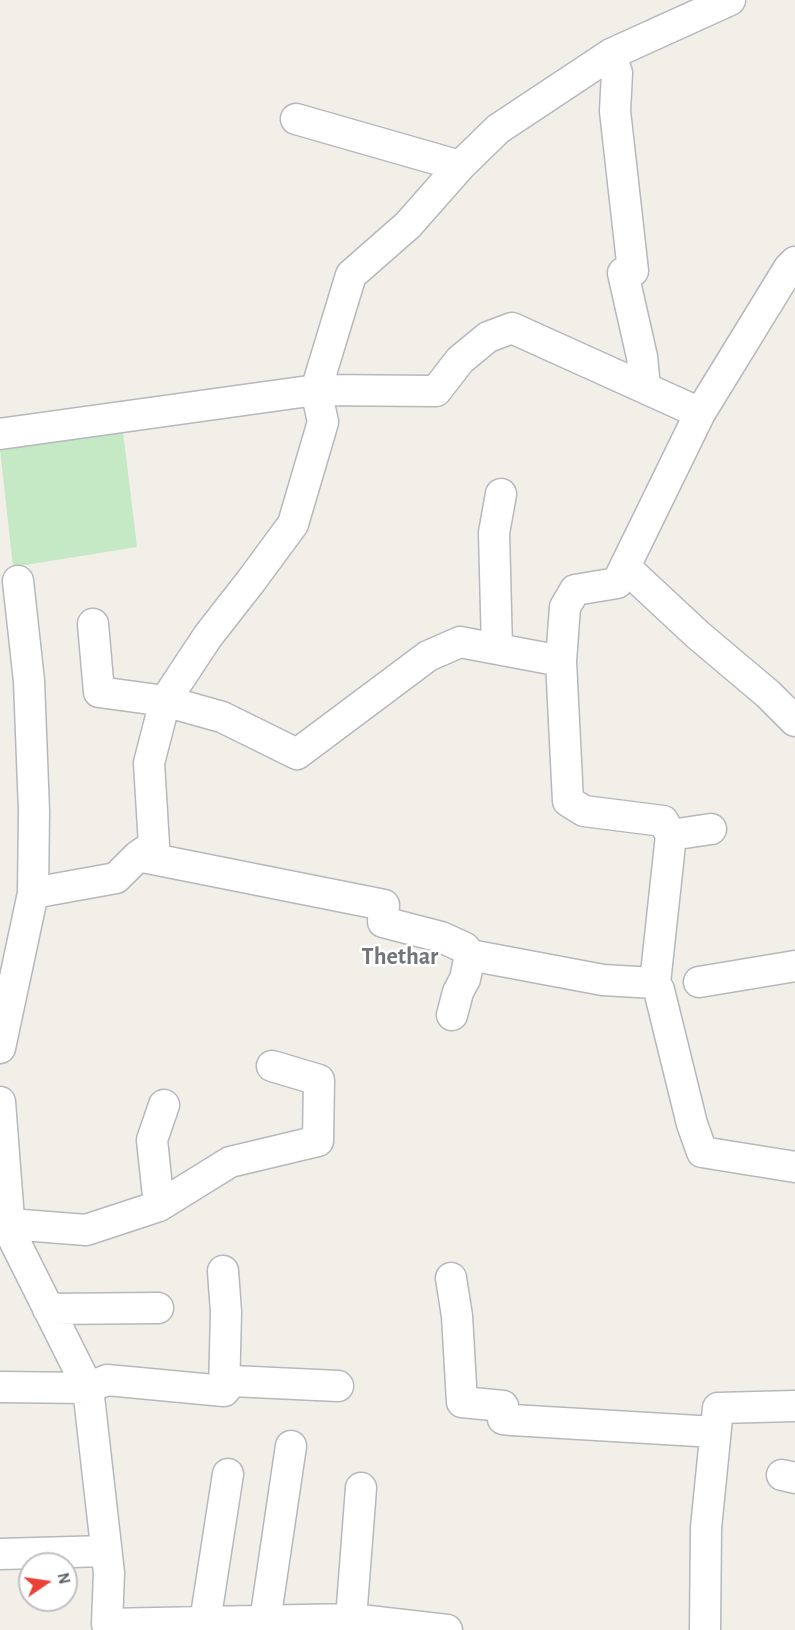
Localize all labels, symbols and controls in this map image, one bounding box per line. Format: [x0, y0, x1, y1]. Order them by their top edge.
district label: Thethar [362, 943, 438, 971]
north arrow [18, 1552, 78, 1612]
text: N [55, 1571, 73, 1586]

